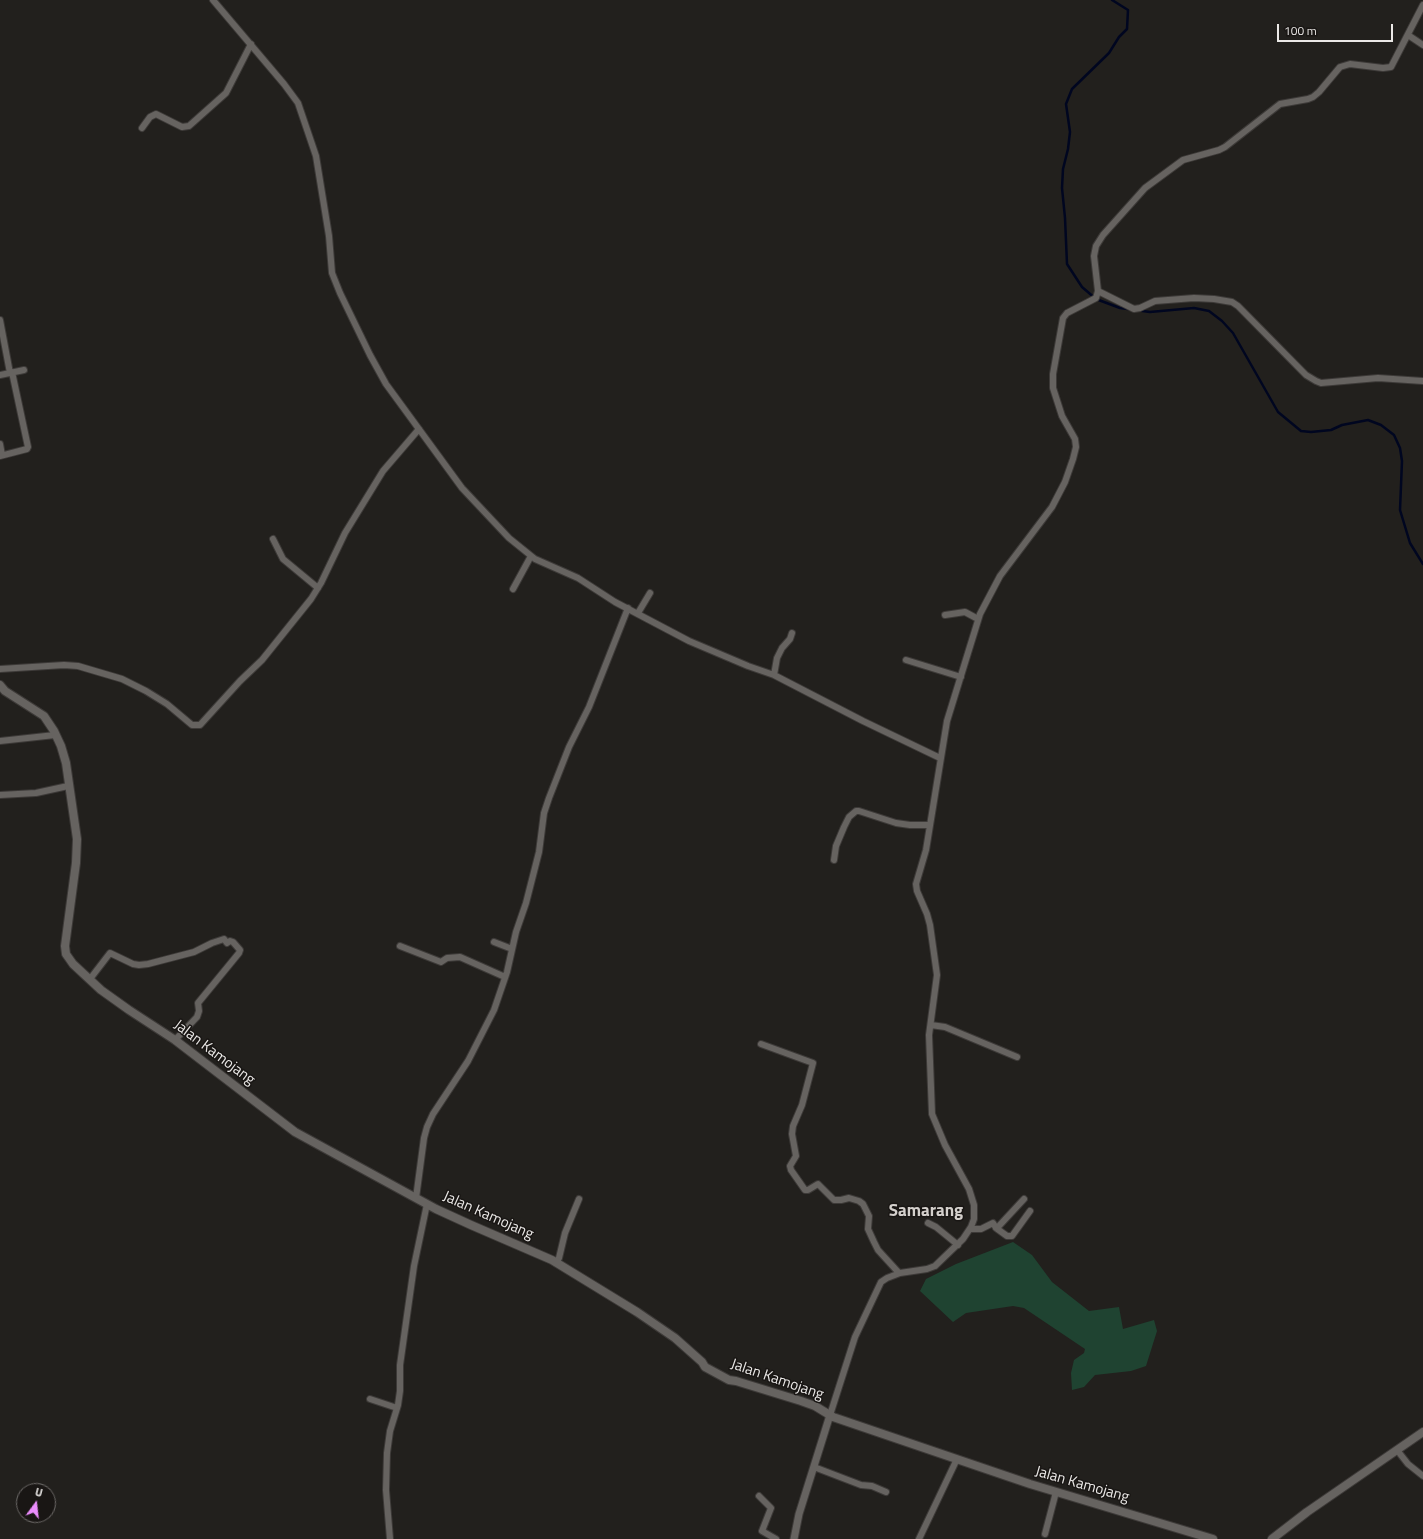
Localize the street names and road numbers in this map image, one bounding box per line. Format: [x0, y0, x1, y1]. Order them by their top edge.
street label: Jalan Kamojang [170, 1017, 258, 1089]
street label: Jalan Kamojang [440, 1188, 536, 1244]
street label: Jalan Kamojang [728, 1356, 826, 1404]
street label: Jalan Kamojang [1033, 1463, 1131, 1507]

